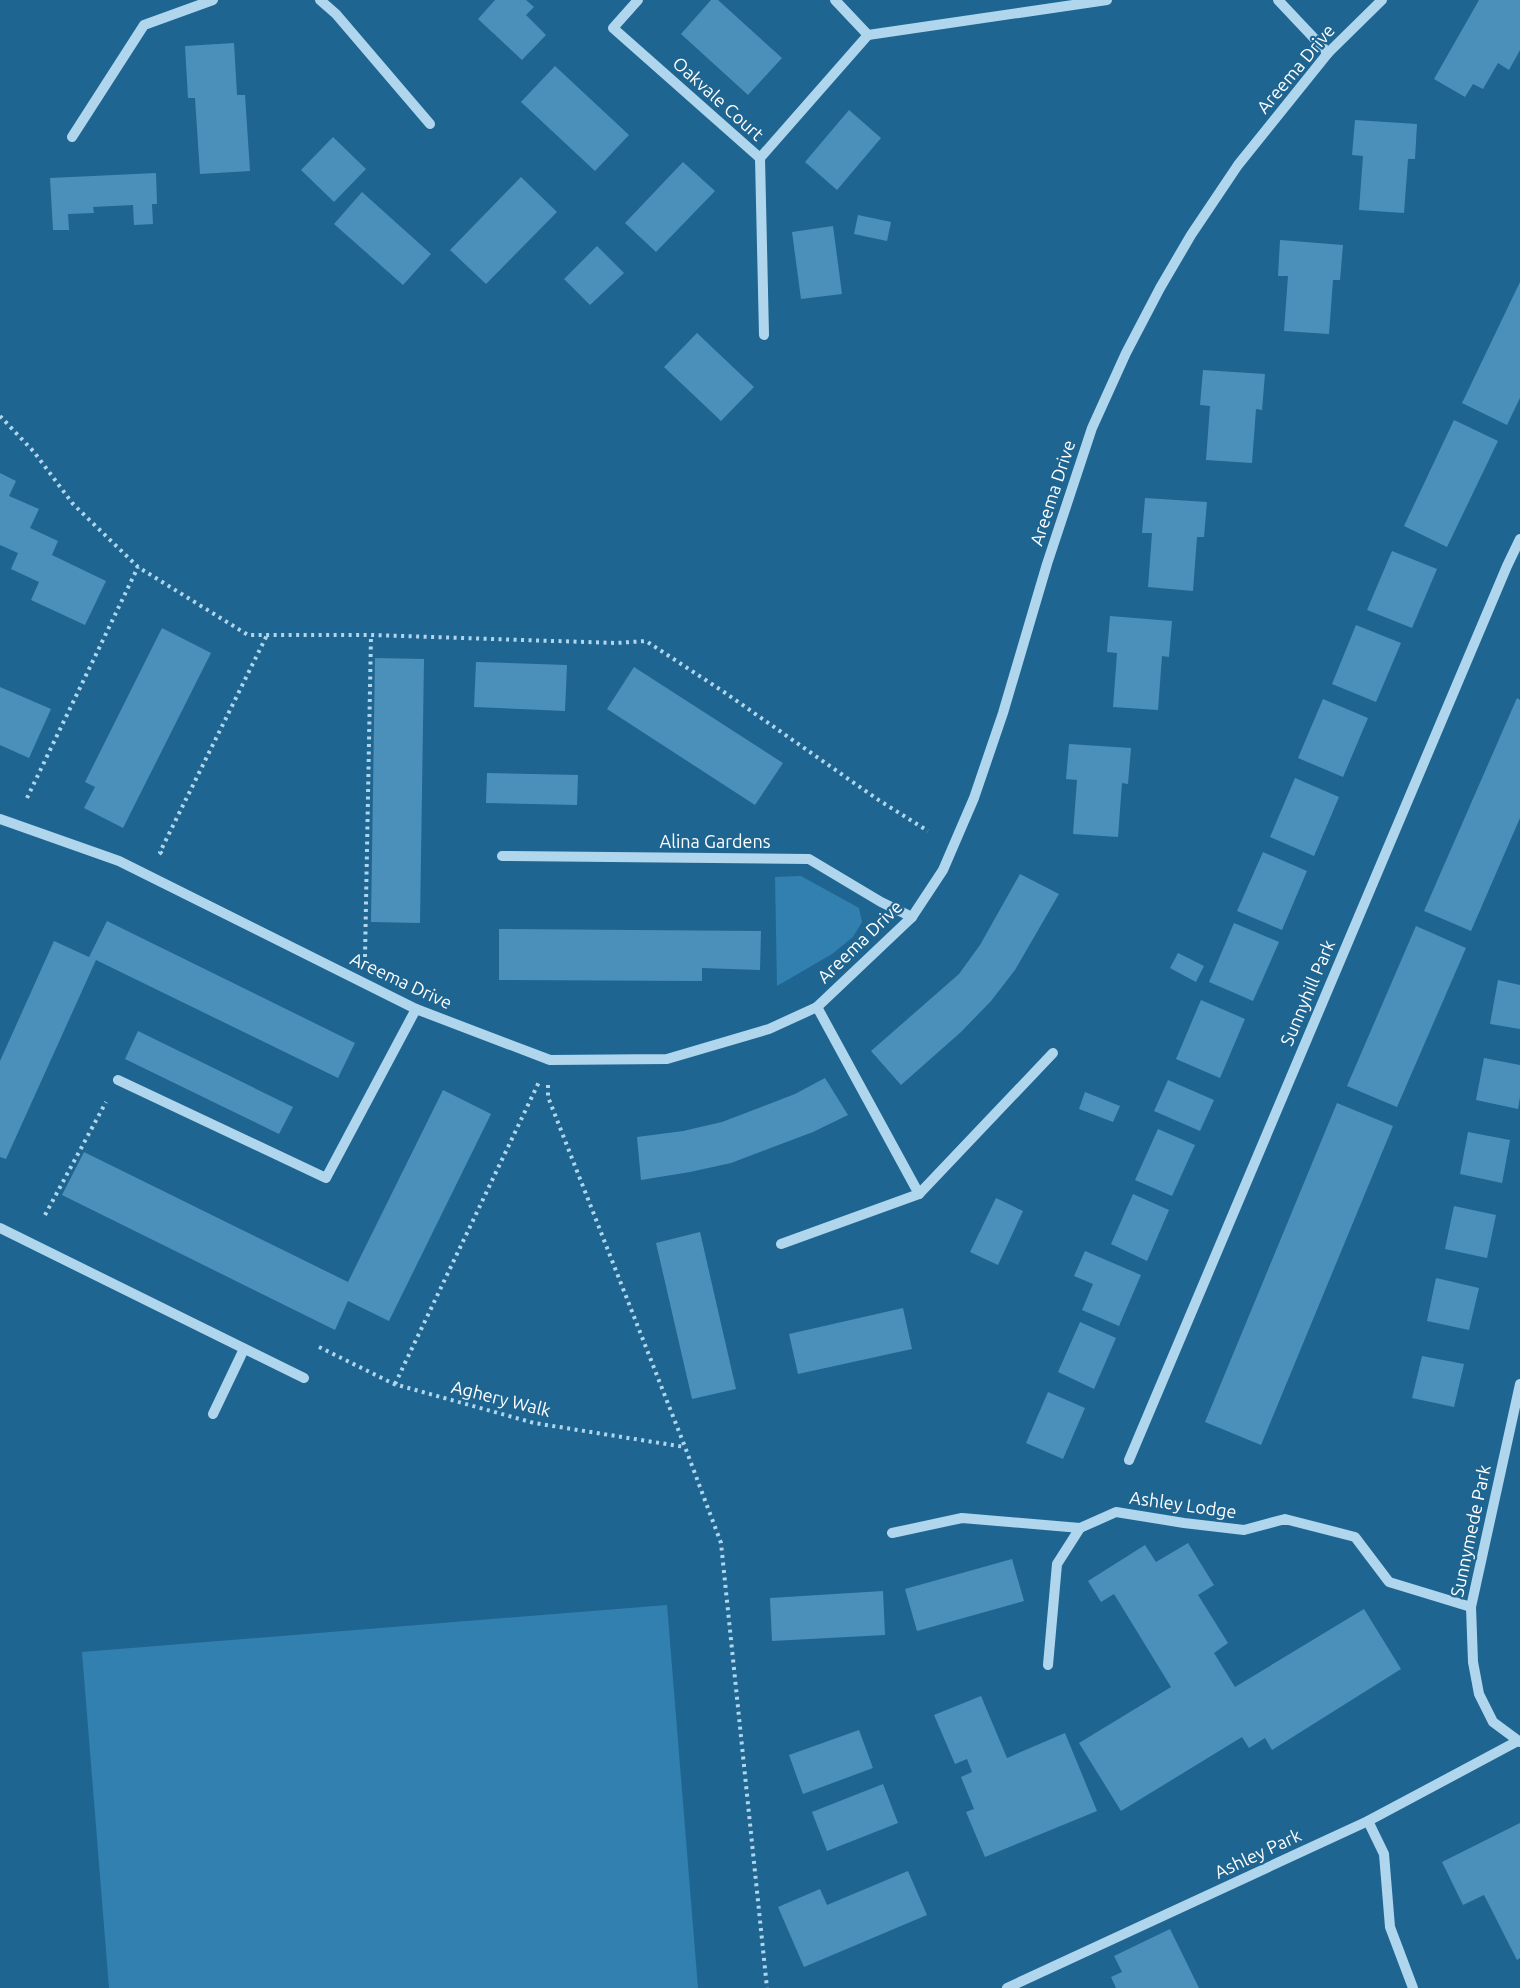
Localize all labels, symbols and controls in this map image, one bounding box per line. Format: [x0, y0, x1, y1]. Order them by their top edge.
street label: Areema Drive [1252, 20, 1338, 117]
street label: Oakvale Court [669, 52, 768, 144]
street label: Areema Drive [1026, 437, 1079, 548]
street label: Alina Gardens [660, 831, 771, 851]
street label: Areema Drive [813, 896, 906, 987]
street label: Sunnyhill Park [1276, 937, 1338, 1048]
street label: Areema Drive [347, 948, 455, 1012]
street label: Aghery Walk [450, 1376, 553, 1420]
street label: Sunnymede Park [1446, 1463, 1494, 1599]
street label: Ashley Lodge [1128, 1487, 1238, 1521]
street label: Ashley Park [1211, 1824, 1304, 1882]

